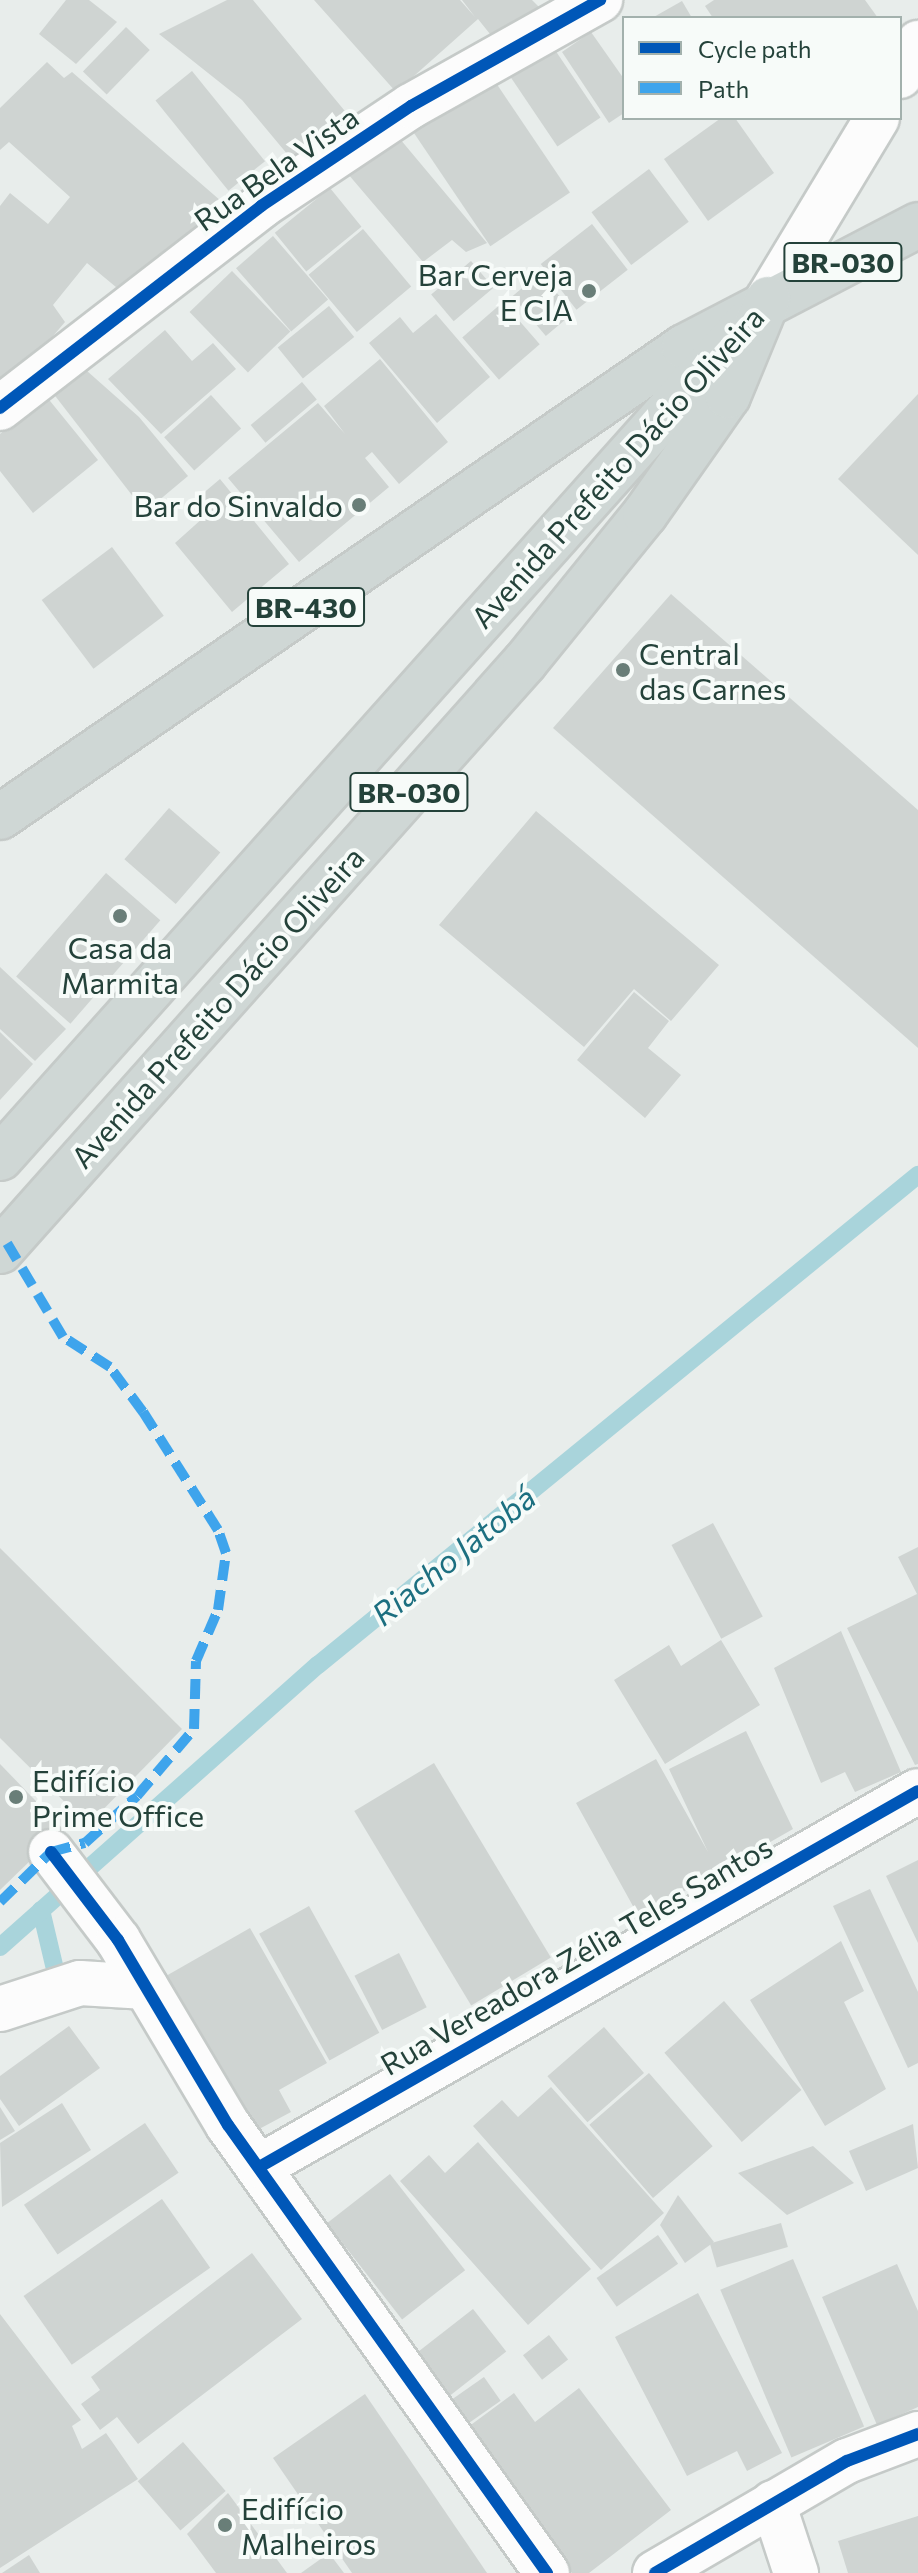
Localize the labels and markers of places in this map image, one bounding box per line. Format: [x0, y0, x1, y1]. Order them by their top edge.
place label: Bar Cerveja E CIA [418, 256, 573, 326]
marker: Bar Cerveja E CIA [580, 282, 598, 300]
place label: Bar do Sinvaldo [133, 487, 343, 523]
marker: Bar do Sinvaldo [350, 496, 368, 514]
place label: Central das Carnes [639, 635, 786, 706]
marker: Central das Carnes [614, 661, 632, 679]
marker: Casa da Marmita [111, 907, 129, 925]
place label: Casa da Marmita [61, 929, 179, 1000]
place label: Edifício Prime Office [32, 1762, 204, 1832]
marker: Edifício Prime Office [7, 1788, 25, 1806]
place label: Edifício Malheiros [241, 2490, 376, 2560]
marker: Edifício Malheiros [216, 2516, 234, 2534]

